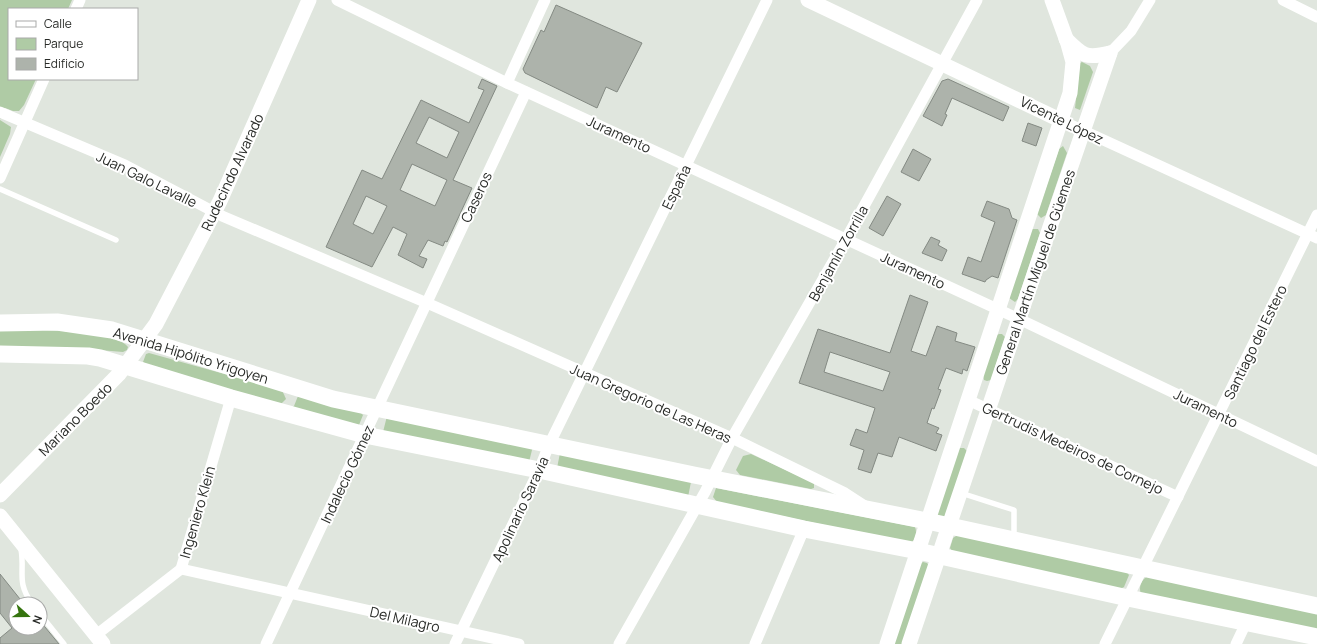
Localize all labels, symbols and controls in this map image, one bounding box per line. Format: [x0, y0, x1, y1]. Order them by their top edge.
legend [8, 8, 138, 80]
text: Calle [44, 15, 72, 32]
text: Parque [44, 35, 83, 52]
text: Edificio [44, 55, 84, 72]
street label: Vicente López [1017, 92, 1107, 148]
street label: Rudecindo Alvarado [196, 110, 268, 234]
street label: Juramento [584, 111, 654, 157]
street label: Juan Galo Lavalle [94, 146, 200, 212]
street label: España [657, 161, 695, 213]
street label: General Martín Miguel de Güemes [991, 167, 1079, 377]
street label: Caseros [456, 169, 496, 225]
street label: Benjamín Zorrilla [804, 202, 872, 304]
street label: Juramento [878, 247, 948, 293]
street label: Santiago del Estero [1219, 282, 1291, 402]
street label: Avenida Hipólito Yrigoyen [111, 322, 271, 388]
street label: Juan Gregorio de Las Heras [567, 359, 735, 447]
street label: Mariano Boedo [34, 378, 116, 460]
street label: Juramento [1171, 384, 1241, 432]
street label: Gertrudis Medeiros de Cornejo [979, 398, 1167, 498]
street label: Indalecio Gómez [316, 422, 378, 526]
street label: Apolinario Saravia [487, 453, 553, 565]
street label: Ingeniero Klein [175, 464, 219, 560]
north arrow [8, 596, 48, 636]
street label: Del Milagro [368, 602, 442, 636]
text: N [29, 613, 46, 626]

